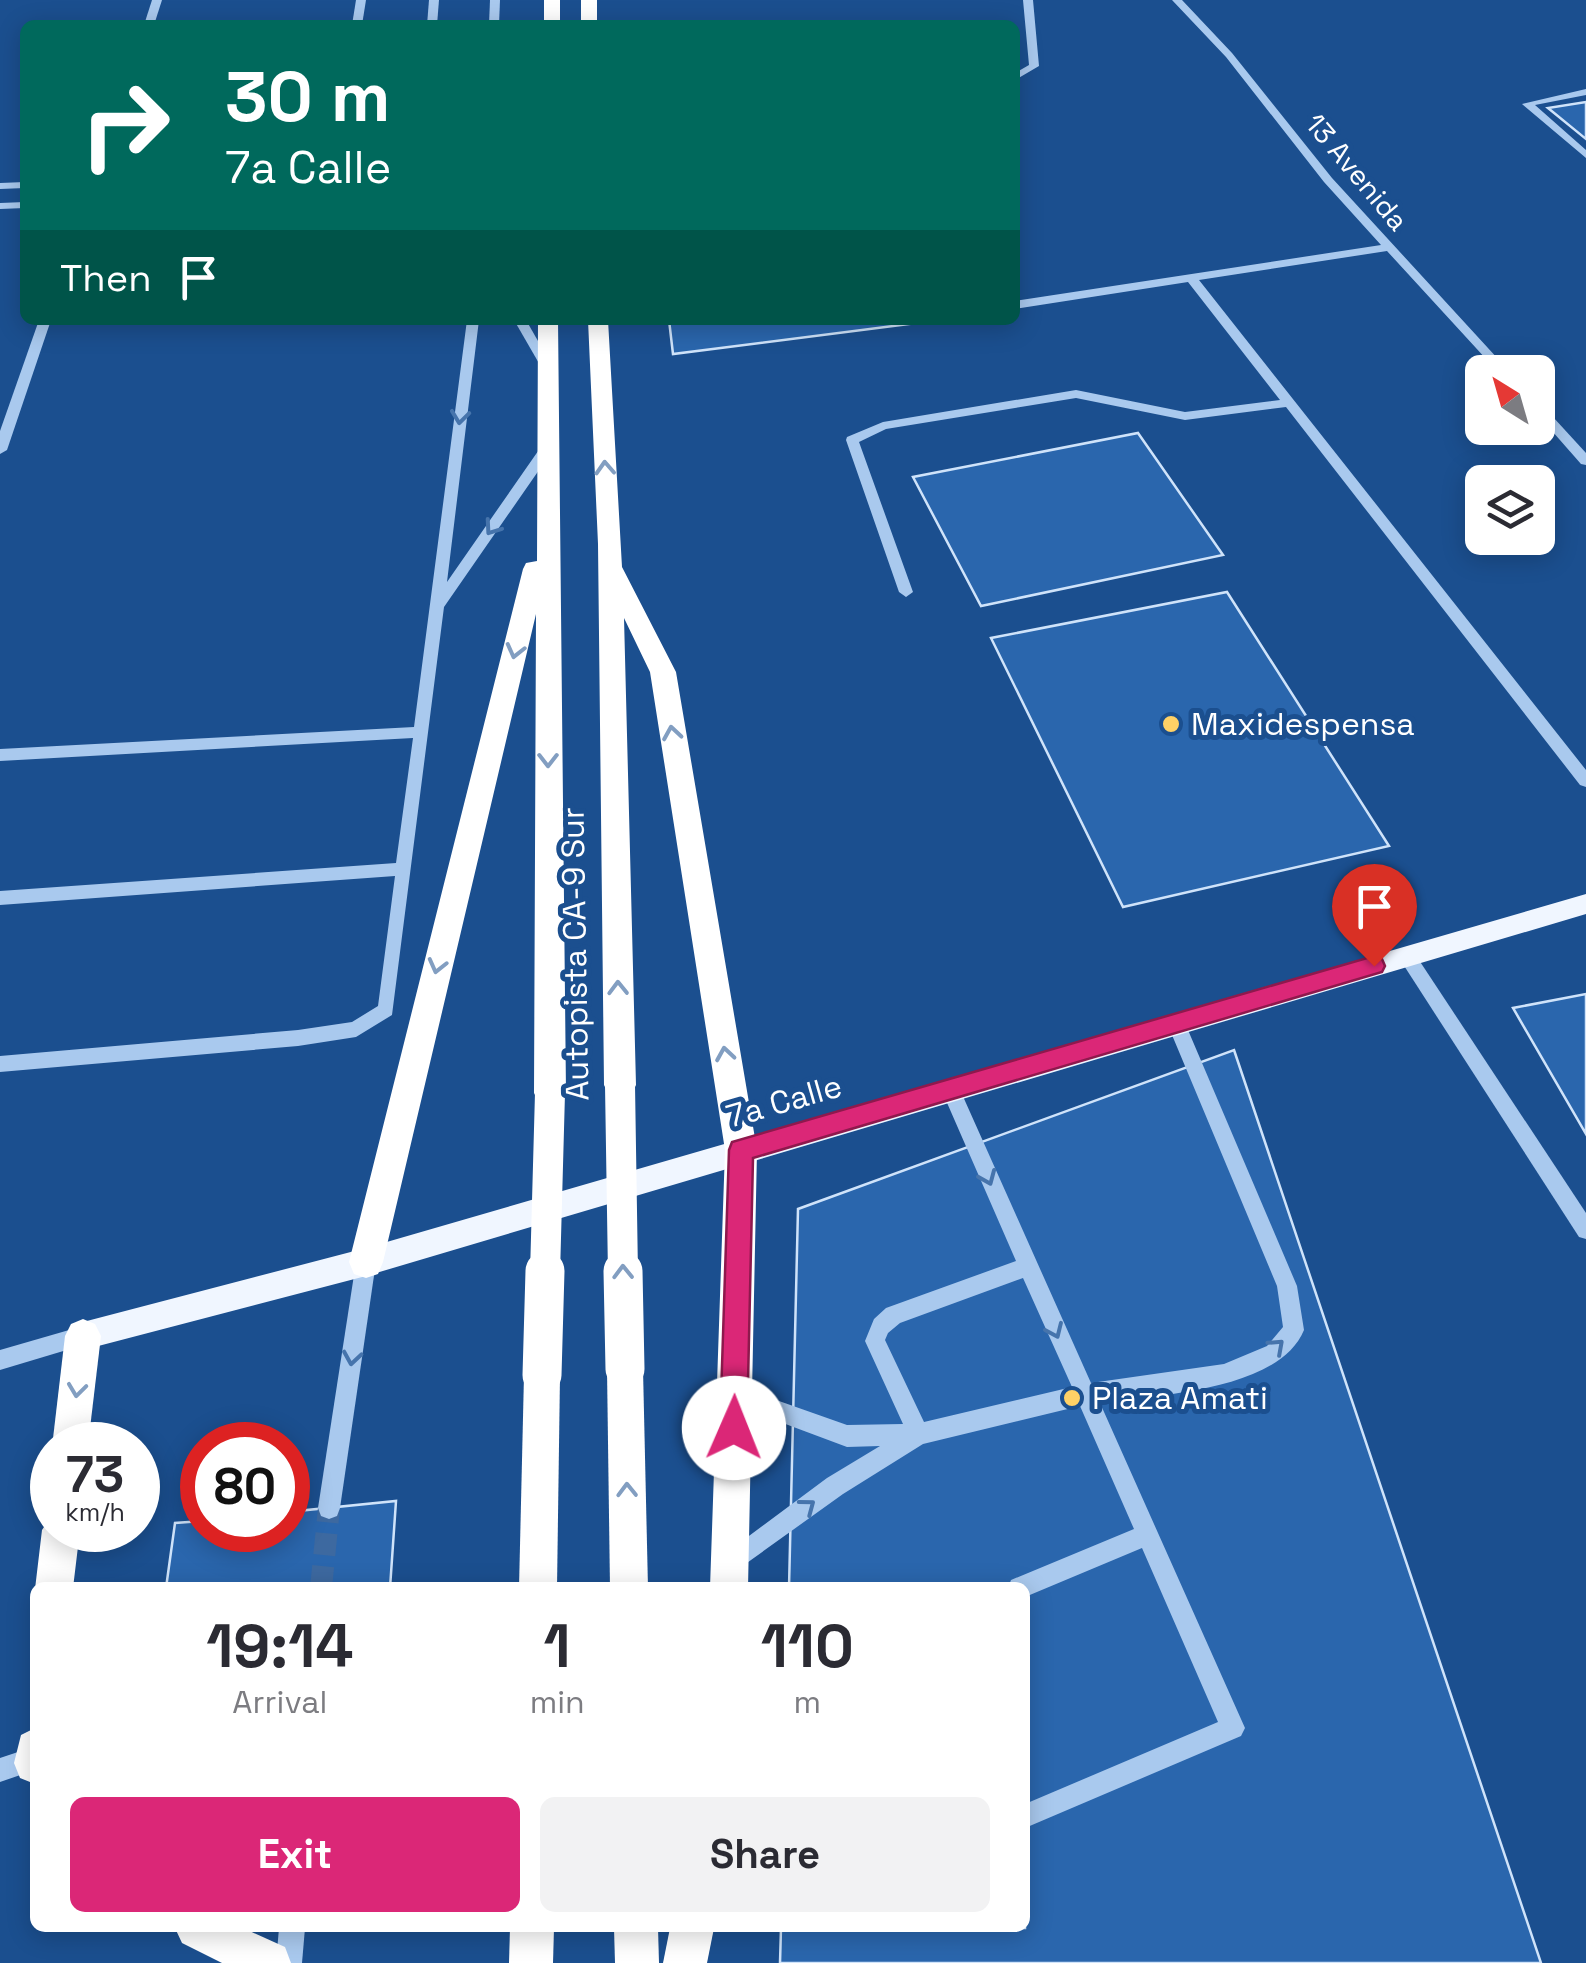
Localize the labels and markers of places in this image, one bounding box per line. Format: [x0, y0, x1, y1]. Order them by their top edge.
place label: Maxidespensa [1191, 704, 1415, 744]
marker: Maxidespensa [1160, 713, 1182, 735]
pin [1332, 864, 1417, 967]
place label: Plaza Amati [1092, 1378, 1268, 1418]
marker: Plaza Amati [1061, 1387, 1083, 1409]

